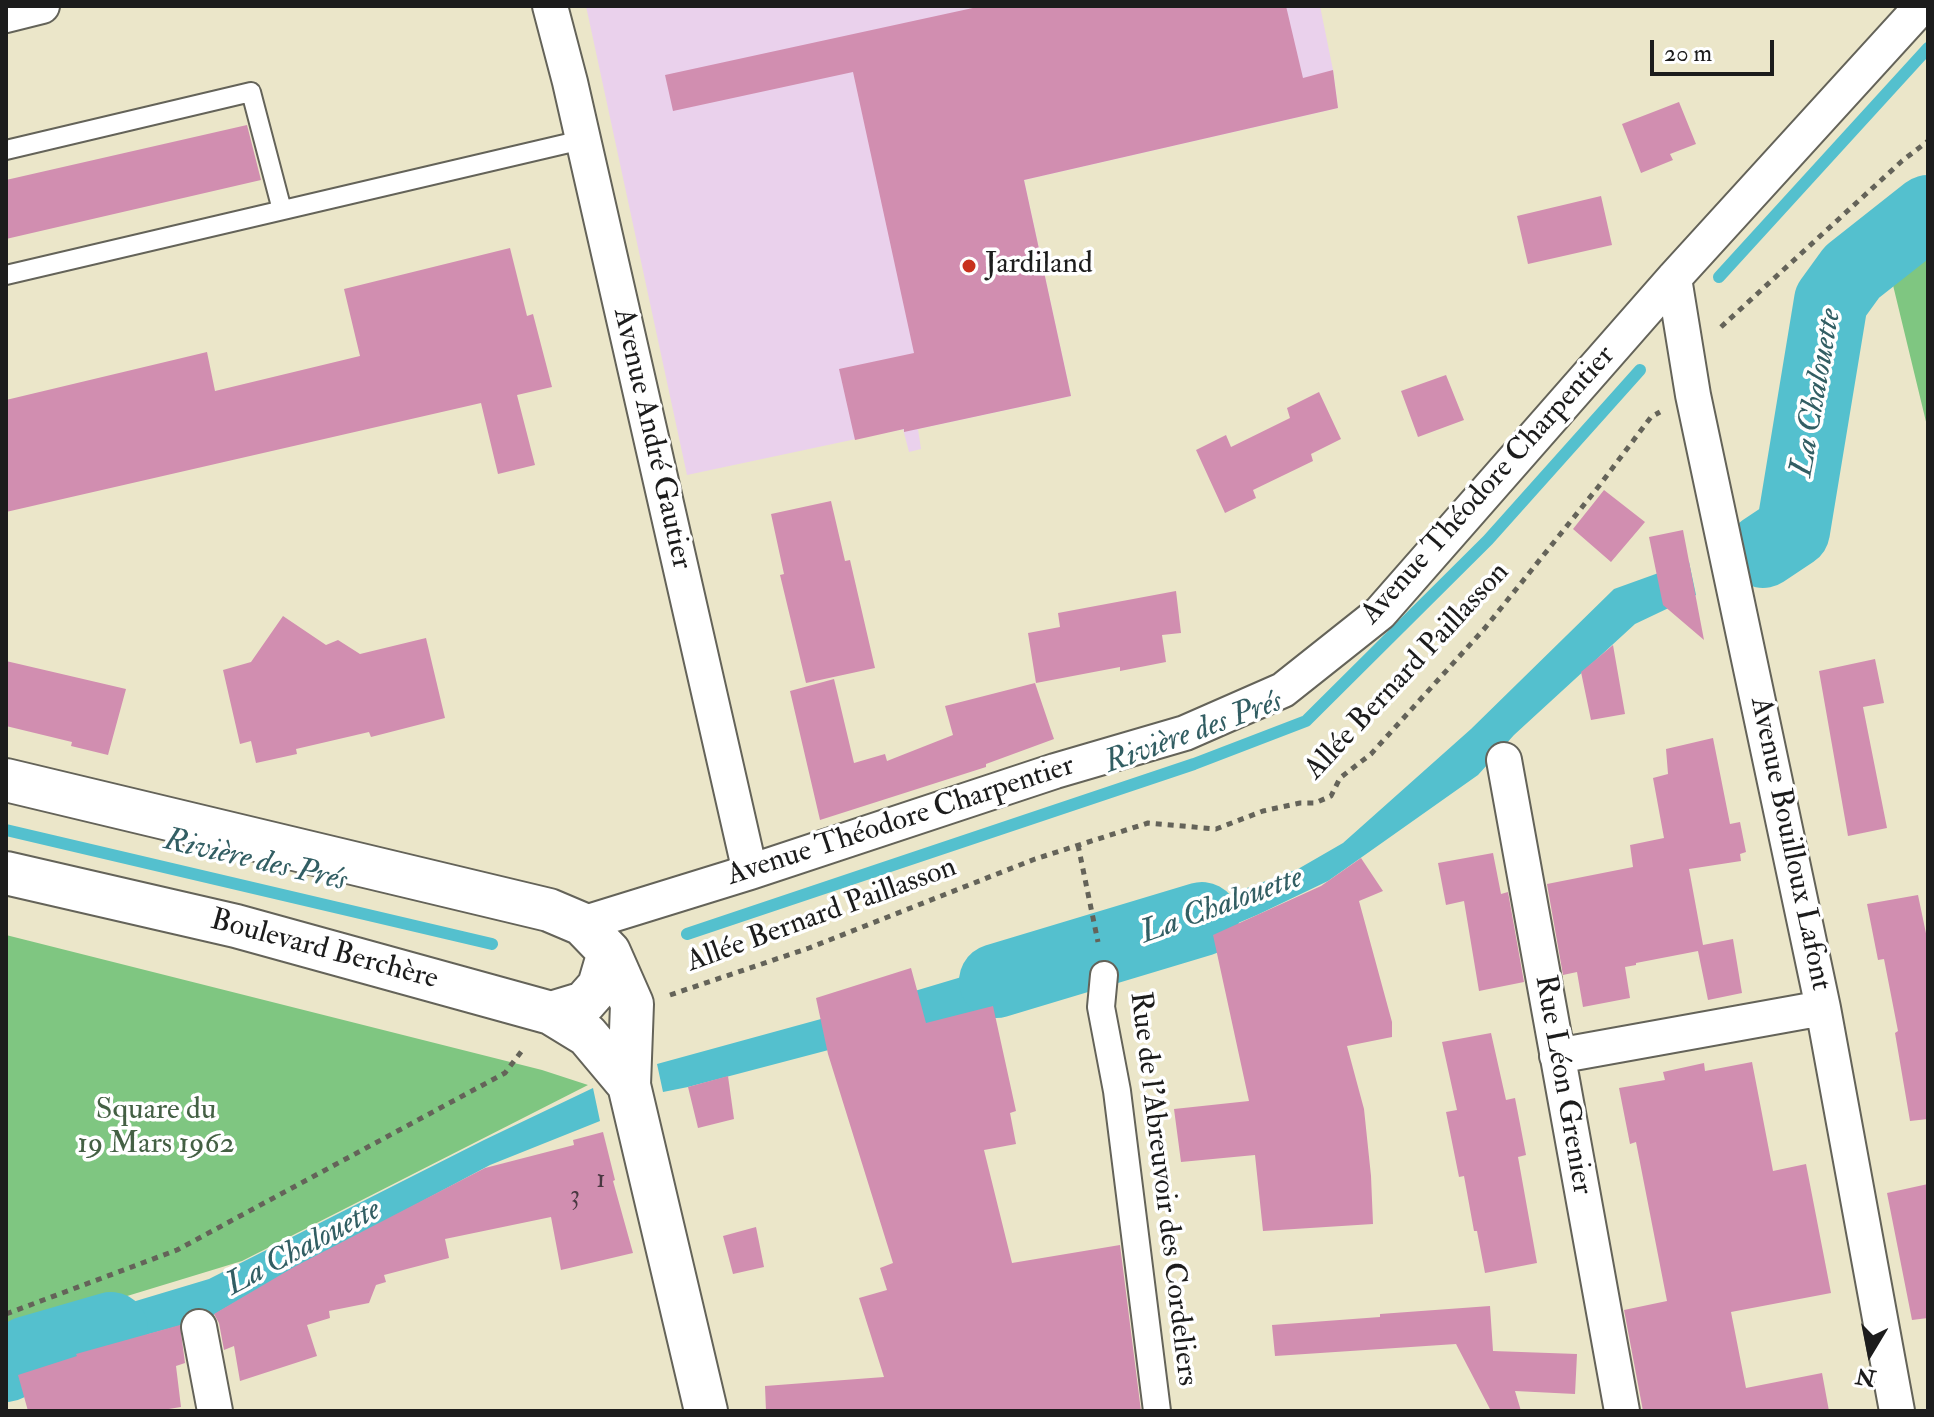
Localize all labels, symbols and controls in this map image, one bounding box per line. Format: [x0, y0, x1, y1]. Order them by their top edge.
scale bar [1654, 24, 1778, 74]
text: 20 m [1664, 38, 1712, 69]
place label: Jardiland [985, 248, 1093, 284]
marker: Jardiland [960, 257, 978, 275]
street label: Avenue André Gautier [603, 305, 699, 573]
water label: La Chalouette [1784, 306, 1852, 480]
street label: Avenue Théodore Charpentier [1354, 339, 1624, 633]
street label: Allée Bernard Paillasson [1298, 556, 1518, 788]
water label: Rivière des Prés [1100, 684, 1288, 784]
street label: Avenue Bouilloux Lafont [1740, 694, 1838, 994]
street label: Avenue Théodore Charpentier [723, 749, 1079, 895]
water label: Rivière des Prés [160, 822, 350, 902]
street label: Allée Bernard Paillasson [682, 850, 962, 982]
water label: La Chalouette [1136, 860, 1308, 954]
street label: Boulevard Berchère [206, 903, 442, 999]
street label: Rue Léon Grenier [1525, 973, 1599, 1197]
street label: Rue de l'Abreuvoir des Cordeliers [1120, 990, 1204, 1388]
park label: Square du 19 Mars 1962 [77, 1094, 235, 1164]
house number: 1 [596, 1165, 606, 1197]
house number: 3 [570, 1181, 580, 1213]
water label: La Chalouette [220, 1192, 388, 1306]
north arrow [1830, 1313, 1910, 1393]
text: N [1854, 1361, 1878, 1392]

